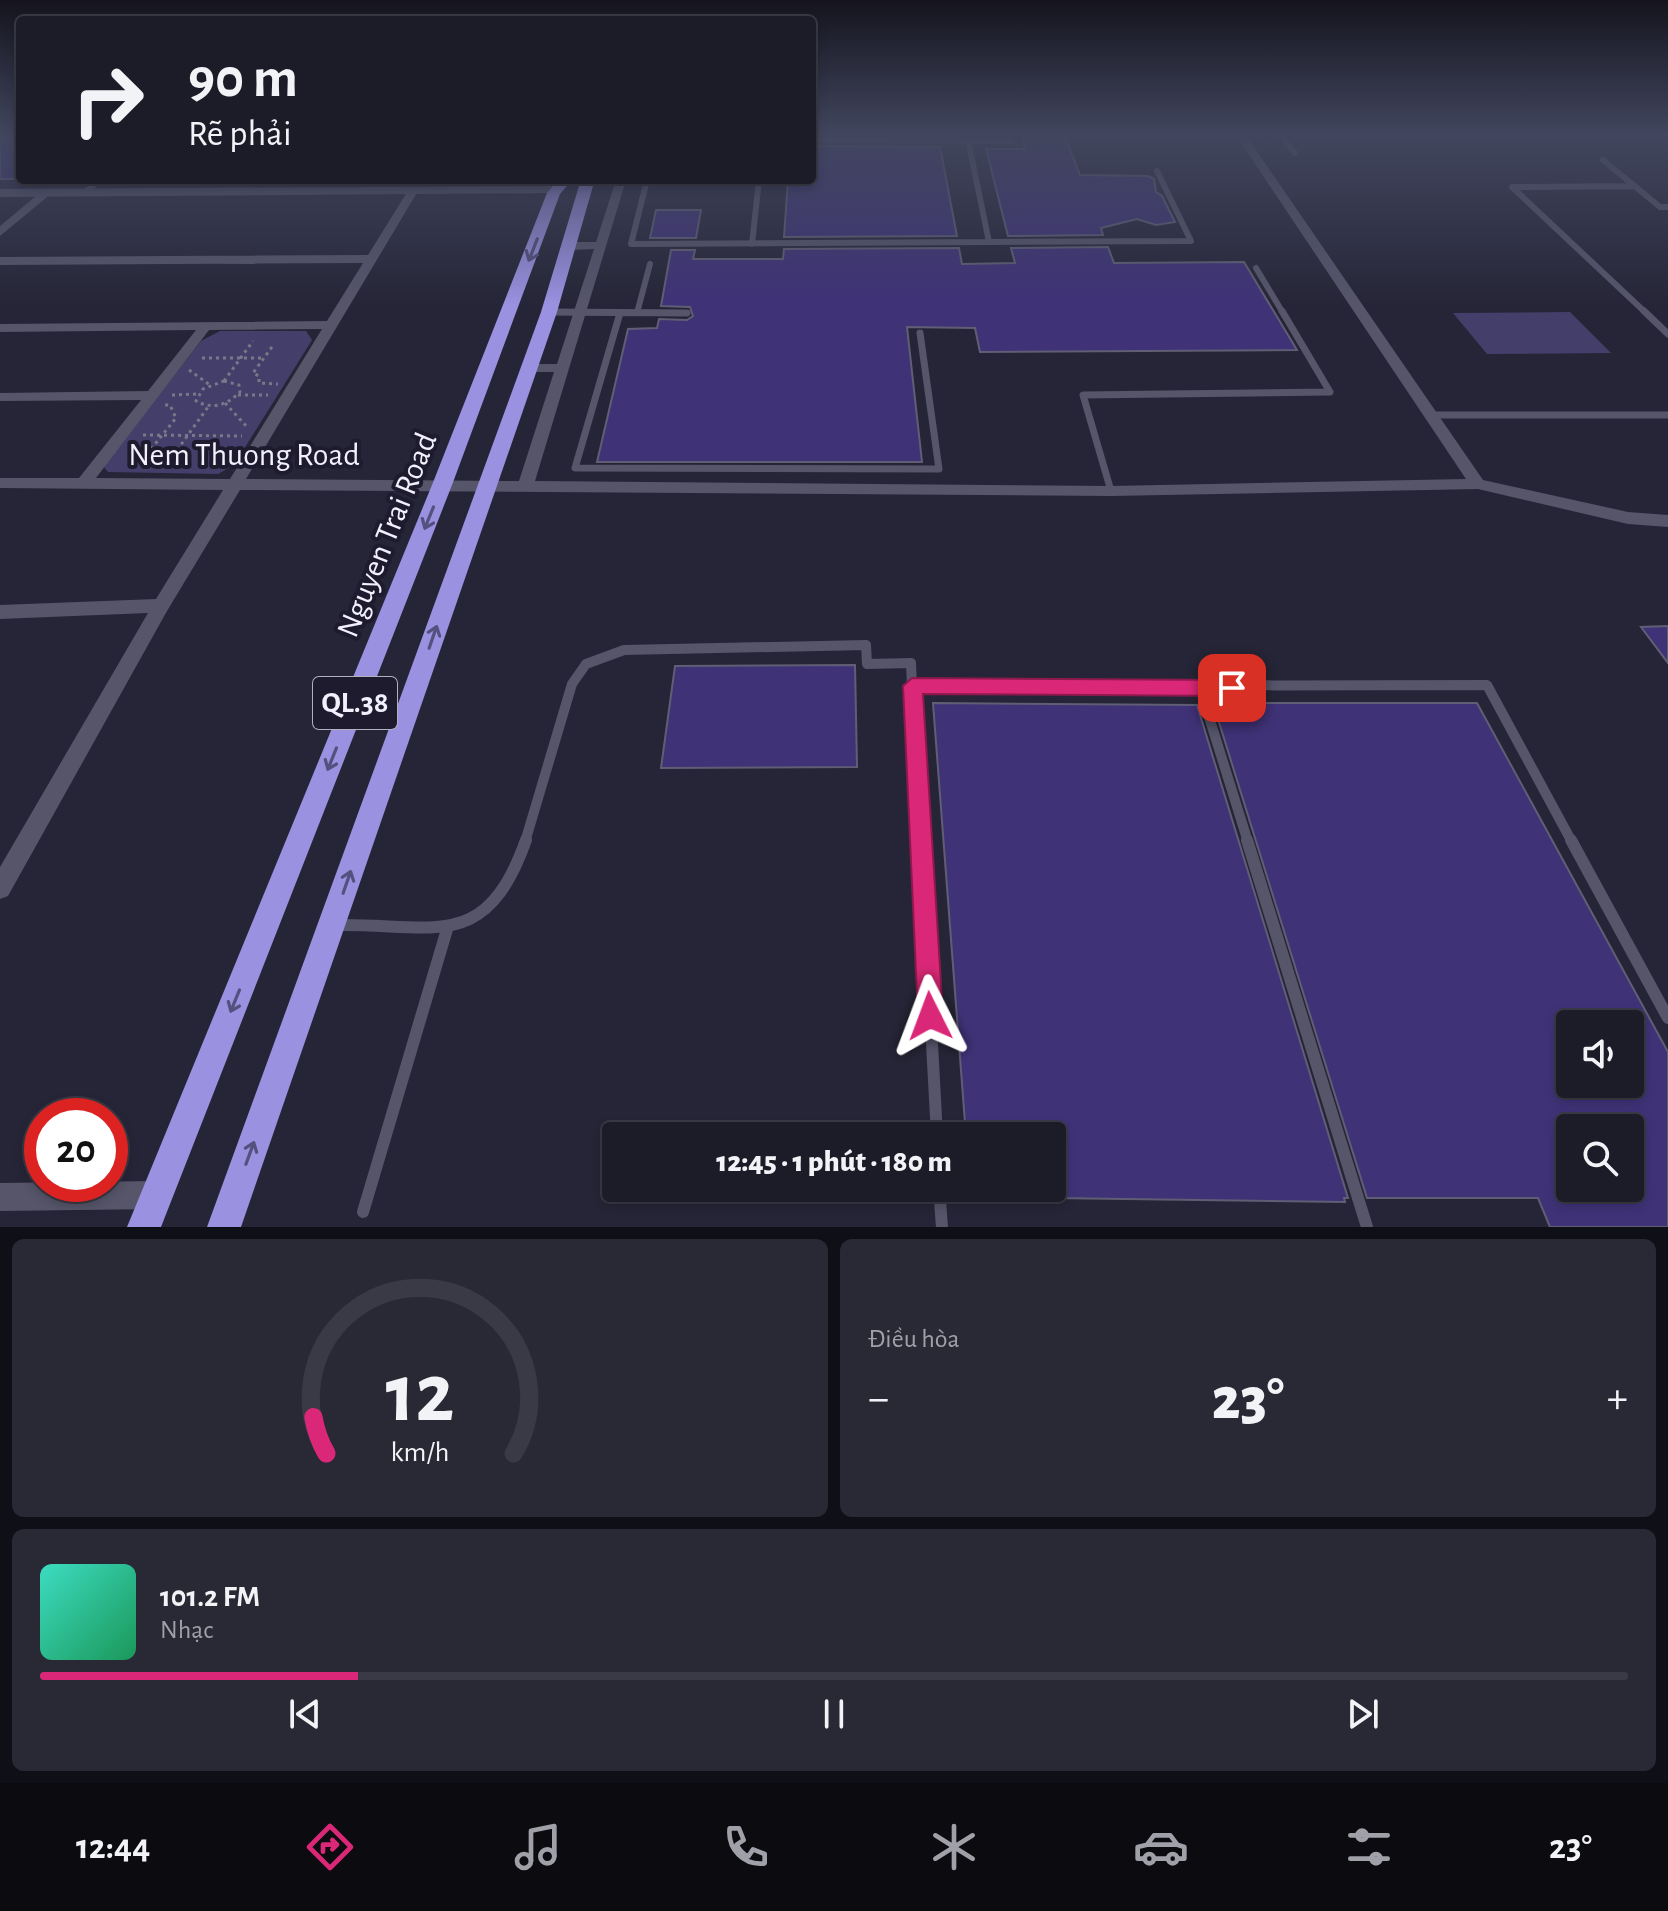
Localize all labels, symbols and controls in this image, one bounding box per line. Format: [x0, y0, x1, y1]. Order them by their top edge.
icon: right [56, 48, 160, 152]
text: 90 m [188, 51, 298, 107]
text: Rẽ phải [188, 116, 292, 152]
one-way arrow [525, 237, 539, 261]
street label: Nguyen Trai Road [331, 428, 443, 642]
street label: Nem Thuong Road [128, 439, 360, 471]
one-way arrow [421, 505, 435, 530]
one-way arrow [427, 625, 442, 650]
pin [1198, 654, 1266, 722]
icon: arrive [1210, 666, 1254, 710]
road number: QL.38 [313, 677, 397, 729]
one-way arrow [324, 746, 338, 771]
one-way arrow [340, 870, 355, 895]
position arrow [888, 974, 972, 1058]
one-way arrow [227, 988, 241, 1013]
map controls [1556, 1010, 1644, 1202]
button: sound [1556, 1010, 1644, 1098]
speed limit sign: 20 [24, 1098, 128, 1202]
button: search [1556, 1114, 1644, 1202]
one-way arrow [244, 1141, 259, 1166]
text: 12:45 · 1 phút · 180 m [716, 1147, 952, 1177]
text: Điều hòa [868, 1326, 960, 1352]
text: 12 [385, 1353, 455, 1437]
text: 23° [1212, 1370, 1284, 1430]
text: − [868, 1377, 889, 1421]
text: + [1607, 1377, 1628, 1421]
text: km/h [391, 1438, 449, 1467]
text: 101.2 FM [160, 1582, 260, 1612]
text: Nhạc [160, 1617, 213, 1643]
icon: previous [283, 1692, 327, 1736]
icon: pause [812, 1692, 856, 1736]
icon: next [1341, 1692, 1385, 1736]
icon: directions [302, 1819, 358, 1875]
icon: music [510, 1819, 566, 1875]
icon: phone [718, 1819, 774, 1875]
icon: climate [926, 1819, 982, 1875]
icon: car [1133, 1819, 1189, 1875]
icon: filters [1341, 1819, 1397, 1875]
text: 12:44 [76, 1829, 150, 1865]
text: 23° [1549, 1829, 1592, 1865]

